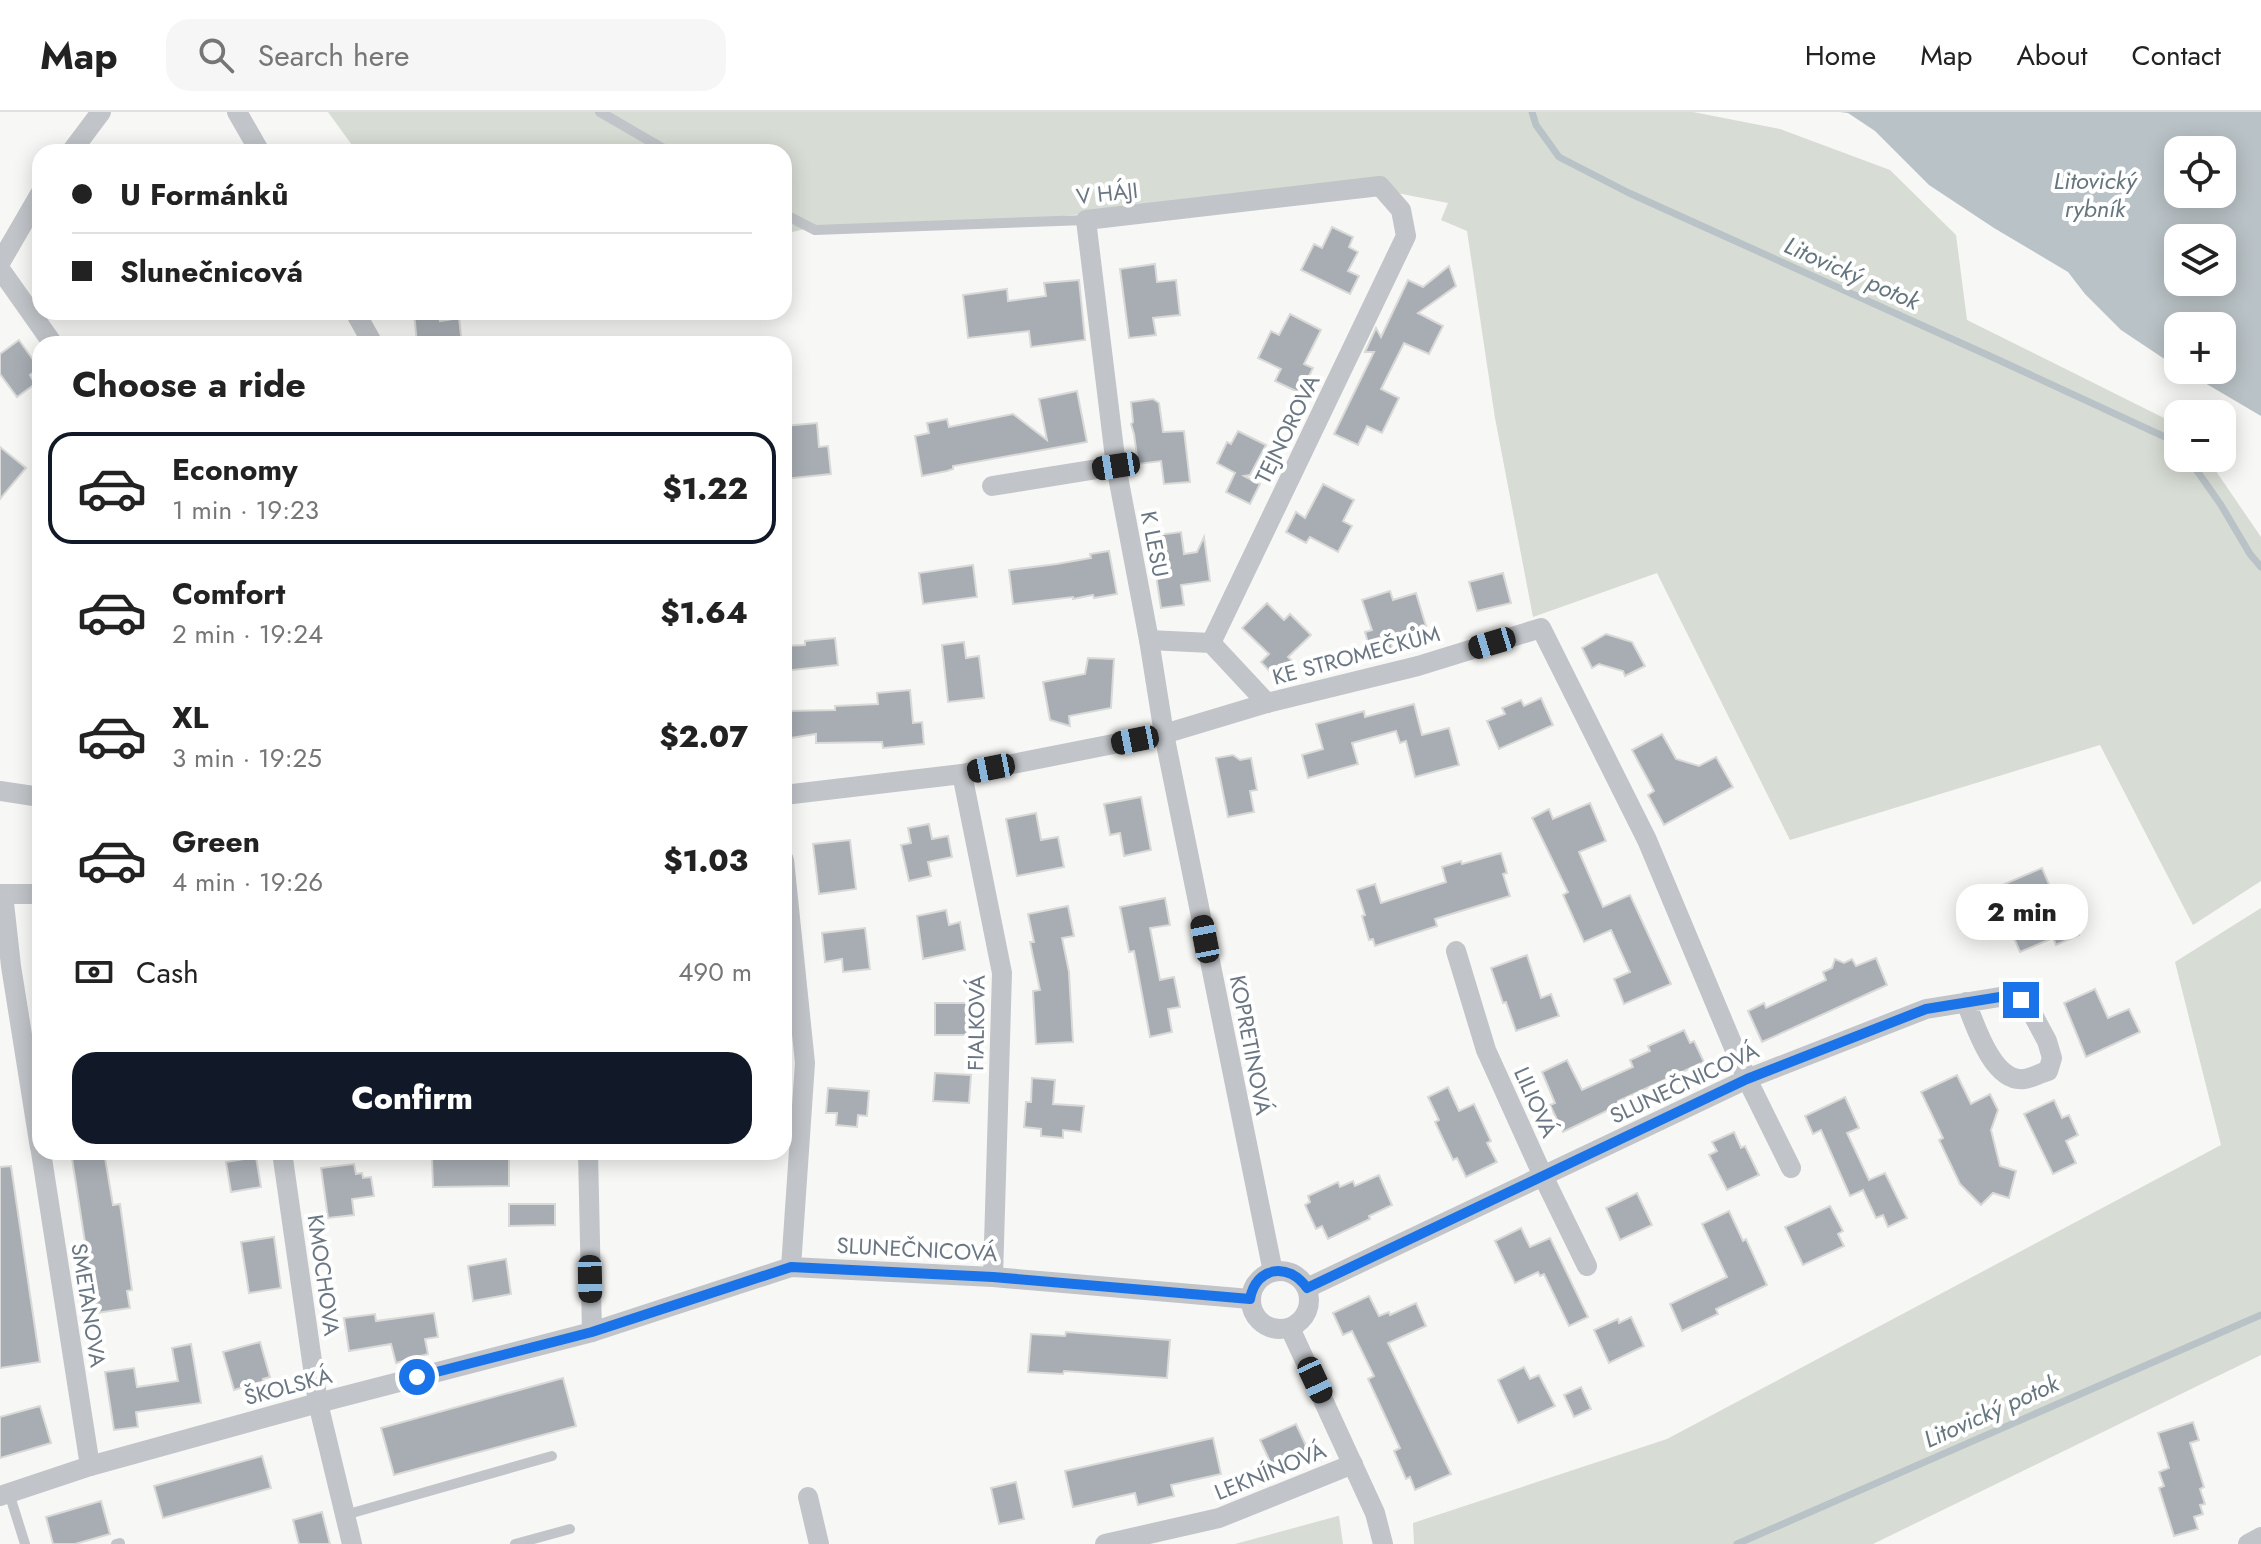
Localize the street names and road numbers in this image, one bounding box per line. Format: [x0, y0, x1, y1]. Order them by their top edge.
street label: V HÁJI [1074, 174, 1140, 212]
street label: TEJNOROVA [1247, 369, 1327, 489]
street label: K LESU [1133, 508, 1177, 580]
street label: KE STROMEČKŮM [1269, 617, 1443, 693]
street label: KOPRETINOVÁ [1222, 973, 1280, 1118]
street label: FIALKOVÁ [959, 974, 993, 1071]
street label: SLUNEČNICOVÁ [1604, 1034, 1764, 1132]
street label: LILIOVÁ [1506, 1062, 1566, 1143]
street label: KMOCHOVA [300, 1212, 348, 1338]
street label: SLUNEČNICOVÁ [836, 1229, 999, 1269]
street label: SMETANOVA [63, 1241, 115, 1370]
street label: ŠKOLSKÁ [241, 1359, 336, 1413]
street label: LEKNÍNOVÁ [1210, 1434, 1331, 1508]

